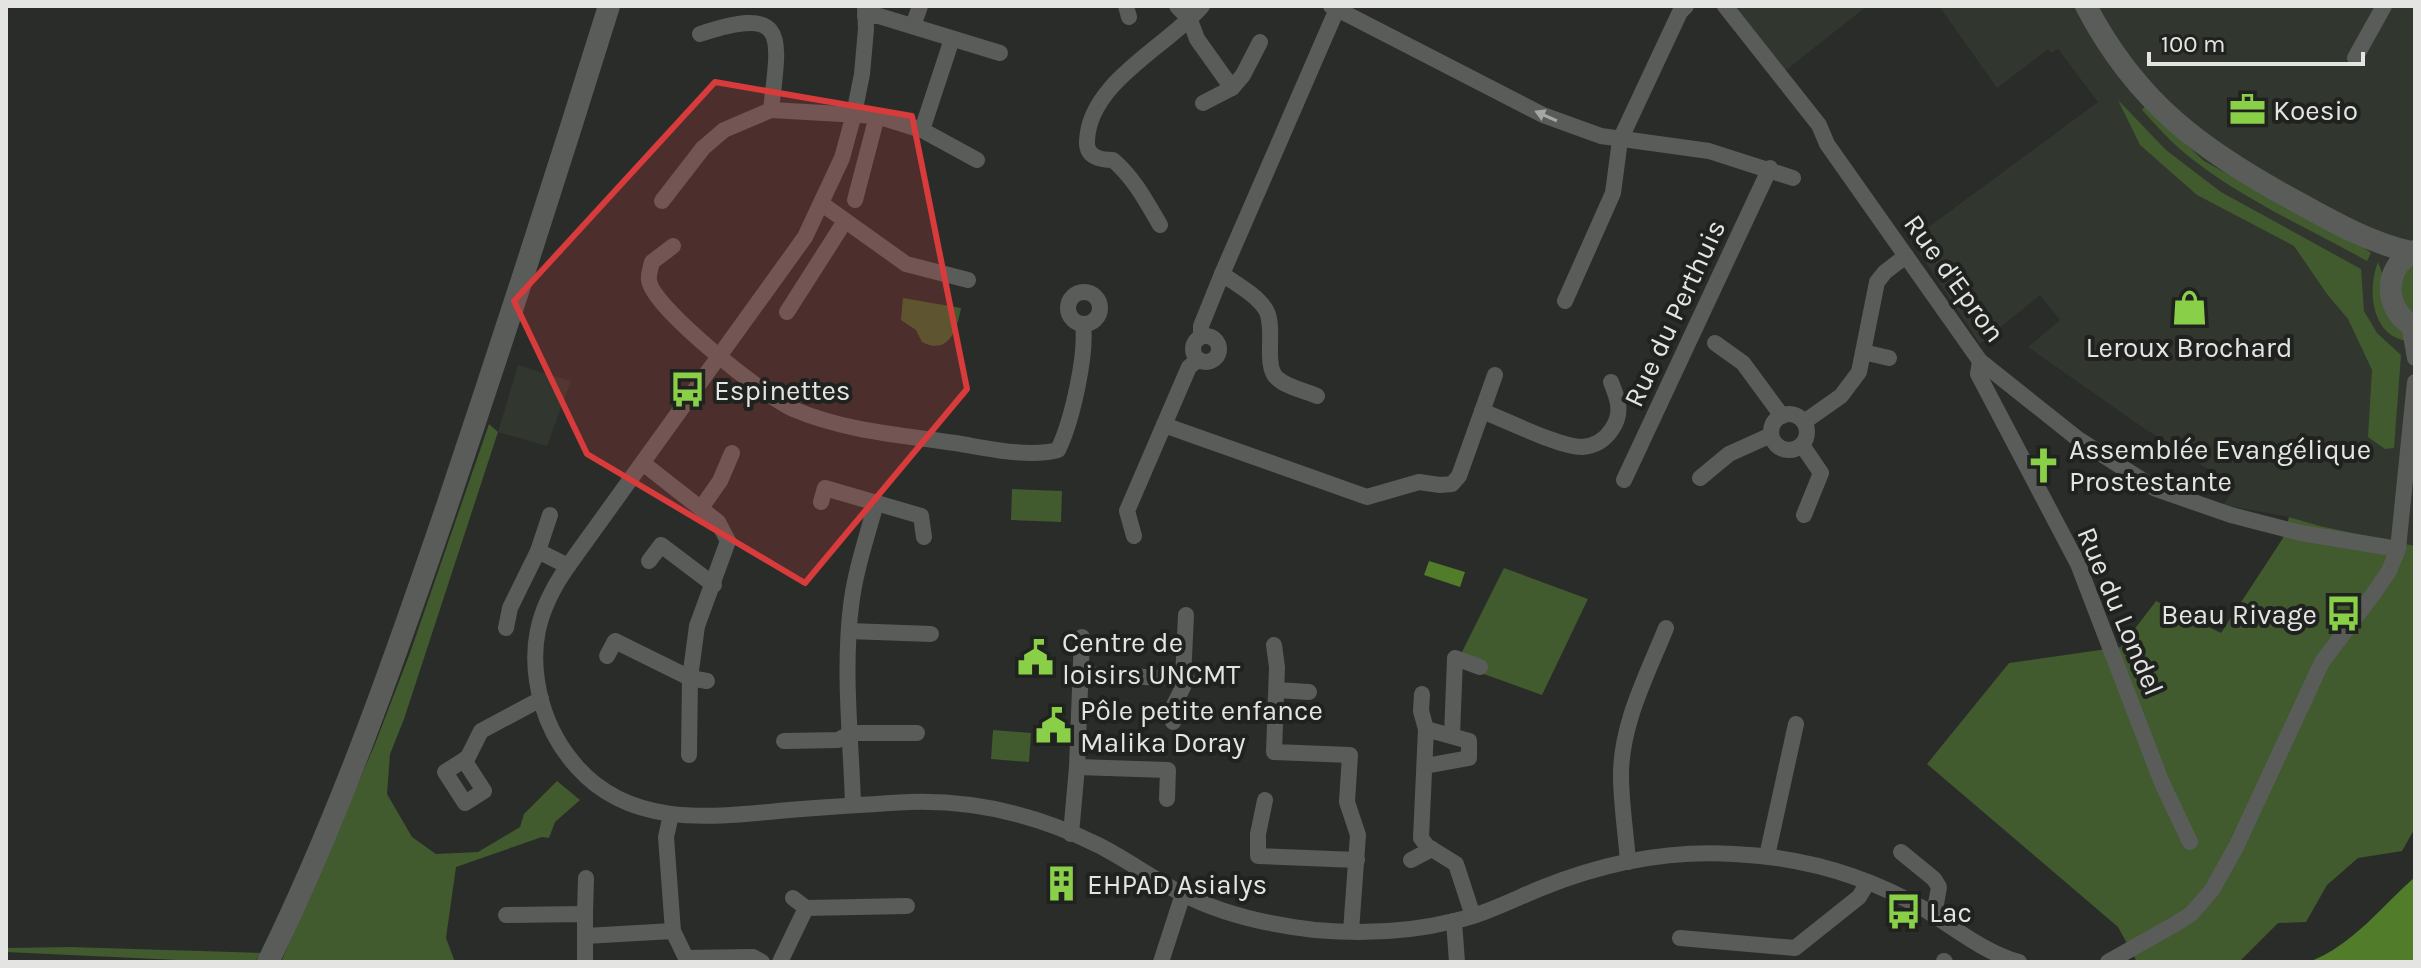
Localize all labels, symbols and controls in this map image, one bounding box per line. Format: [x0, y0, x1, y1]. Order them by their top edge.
scale bar [2149, 16, 2363, 66]
text: 100 m [2161, 30, 2226, 58]
office icon: Koesio [2228, 91, 2266, 129]
place label: Koesio [2273, 94, 2358, 127]
one-way arrow [1534, 109, 1558, 123]
street label: Rue d'Epron [1897, 208, 2012, 349]
street label: Rue du Perthuis [1617, 214, 1732, 412]
shop icon: Leroux Brochard [2170, 288, 2208, 326]
place label: Leroux Brochard [2085, 331, 2293, 364]
bus stop icon: Espinettes [669, 371, 707, 409]
place label: Espinettes [714, 374, 851, 407]
place label: Assemblée Evangélique Prostestante [2069, 433, 2371, 498]
church icon: Assemblée Evangélique Prostestante [2024, 446, 2062, 484]
street label: Rue du Londel [2070, 522, 2171, 700]
bus stop icon: Beau Rivage [2324, 595, 2362, 633]
place label: Beau Rivage [2161, 598, 2317, 631]
place label: Centre de loisirs UNCMT [1062, 626, 1240, 691]
public building icon: Centre de loisirs UNCMT [1017, 639, 1055, 677]
place label: Pôle petite enfance Malika Doray [1080, 694, 1323, 759]
public building icon: Pôle petite enfance Malika Doray [1035, 707, 1073, 745]
building icon: EHPAD Asialys [1042, 865, 1080, 903]
place label: EHPAD Asialys [1087, 868, 1267, 901]
bus stop icon: Lac [1884, 893, 1922, 931]
place label: Lac [1929, 896, 1972, 929]

